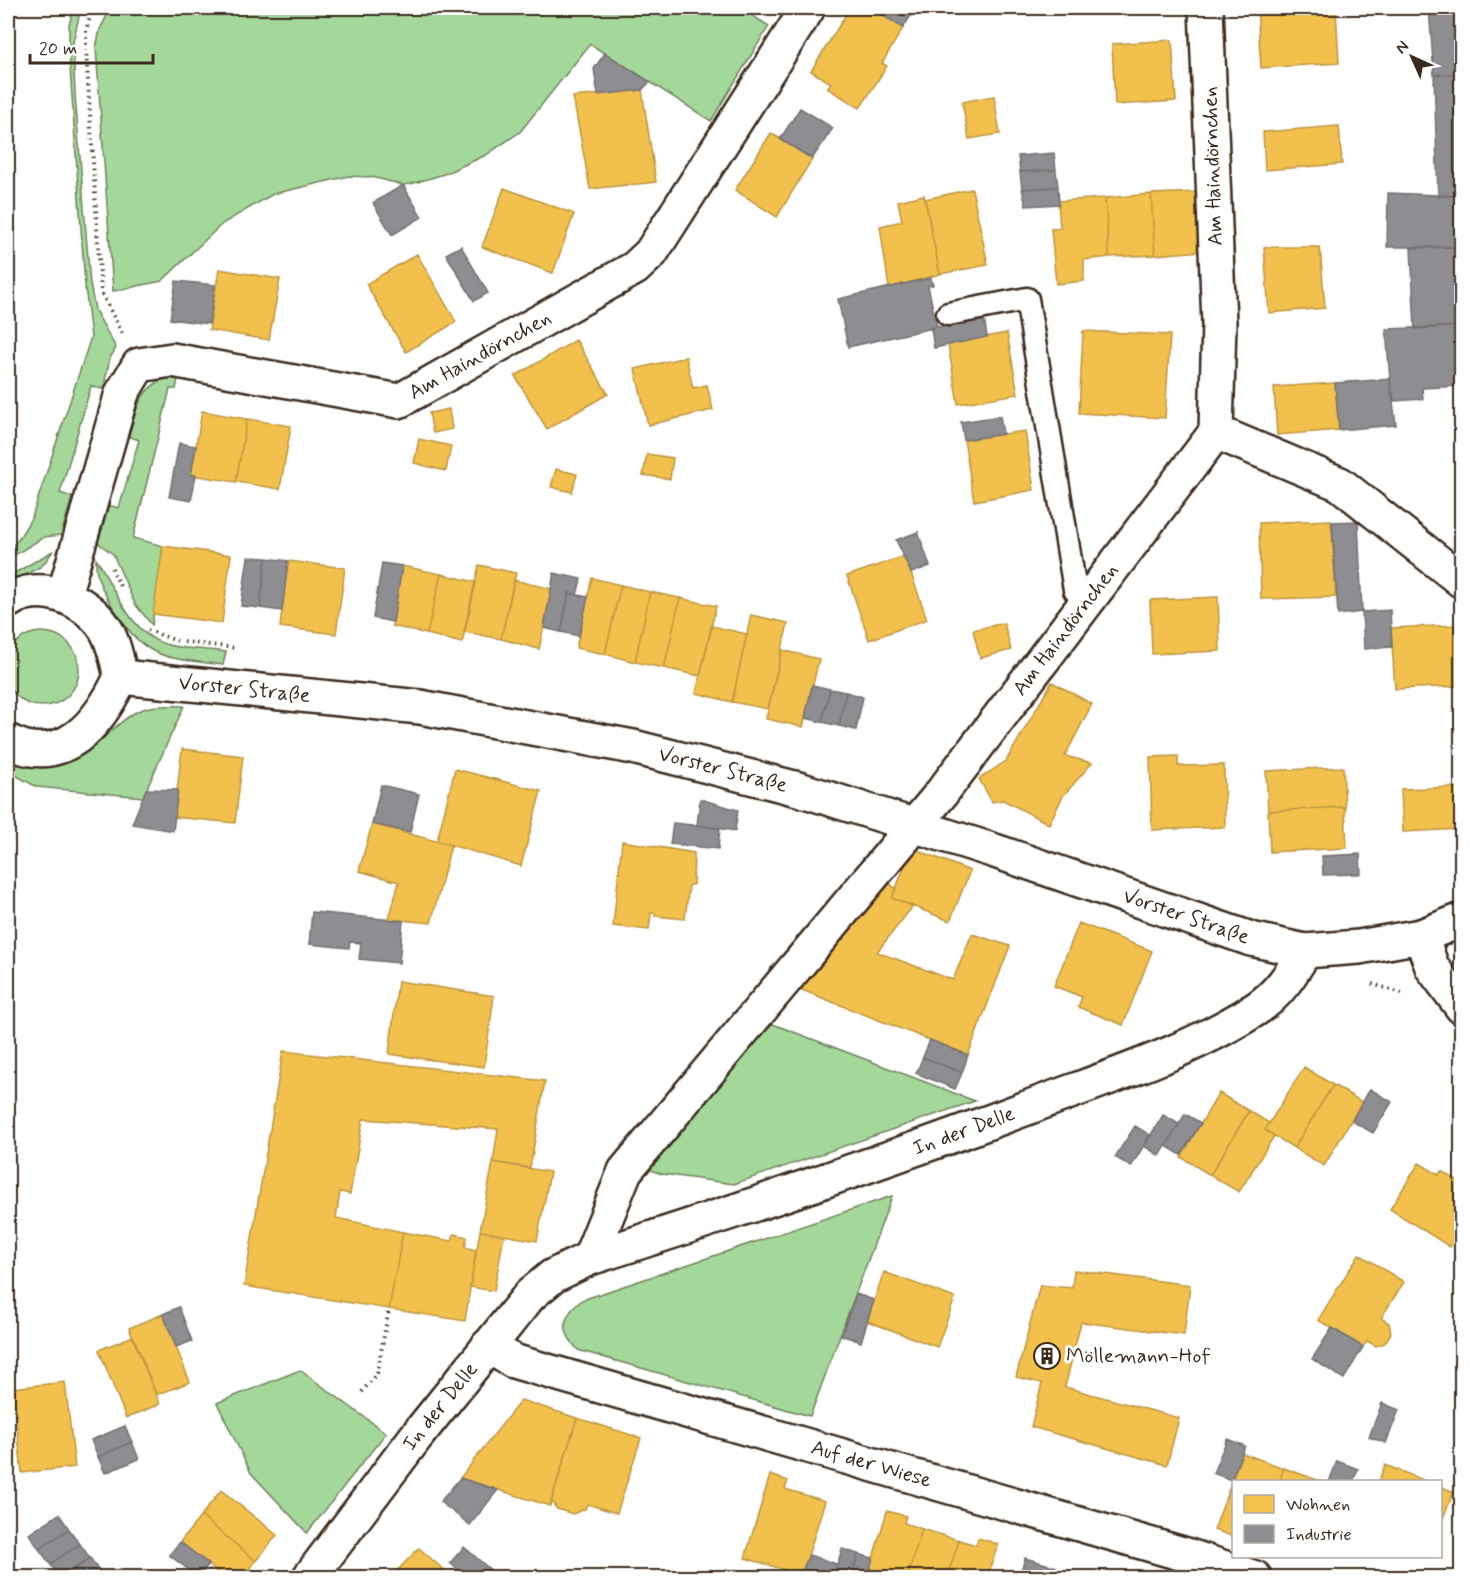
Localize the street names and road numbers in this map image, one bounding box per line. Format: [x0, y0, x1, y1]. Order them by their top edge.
street label: Am Haindörnchen [1196, 86, 1230, 246]
street label: Am Haindörnchen [404, 304, 556, 407]
street label: Am Haindörnchen [1006, 558, 1125, 702]
street label: Vorster Straße [177, 669, 311, 710]
street label: Vorster Straße [656, 740, 790, 800]
street label: Vorster Straße [1119, 882, 1253, 951]
street label: In der Delle [909, 1100, 1019, 1162]
street label: In der Delle [396, 1356, 485, 1457]
street label: Auf der Wiese [808, 1434, 935, 1495]

